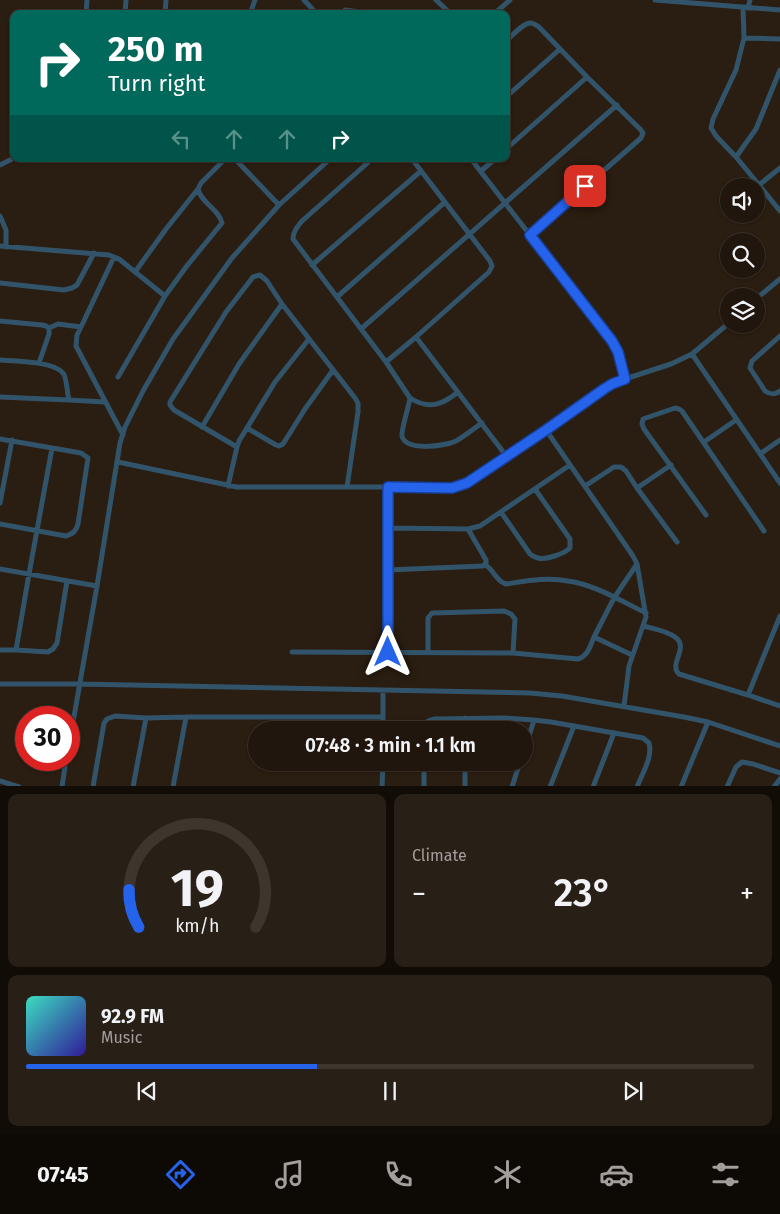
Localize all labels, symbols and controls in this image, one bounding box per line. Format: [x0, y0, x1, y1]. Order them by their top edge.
text: 250 m [108, 28, 203, 70]
icon: right [25, 30, 90, 95]
text: Turn right [108, 70, 205, 97]
icon: left [167, 125, 195, 153]
icon: ahead [220, 125, 248, 153]
icon: ahead [273, 125, 301, 153]
icon: right [326, 125, 354, 153]
pin [564, 165, 606, 207]
icon: arrive [571, 172, 599, 200]
map controls [720, 178, 765, 333]
button: sound [720, 178, 765, 223]
button: search [720, 233, 765, 278]
button: layers [720, 288, 765, 333]
position arrow [361, 625, 413, 677]
speed limit sign: 30 [15, 706, 80, 771]
text: 07:48 · 3 min · 1.1 km [305, 734, 476, 757]
text: Climate [412, 846, 467, 865]
text: 19 [170, 857, 224, 920]
text: 23° [554, 870, 612, 916]
text: − [412, 877, 426, 910]
text: + [740, 877, 754, 910]
text: km/h [175, 915, 219, 937]
text: 92.9 FM [101, 1005, 164, 1028]
text: Music [101, 1028, 142, 1047]
icon: previous [133, 1077, 161, 1105]
icon: pause [376, 1077, 404, 1105]
icon: next [619, 1077, 647, 1105]
icon: directions [163, 1157, 198, 1192]
icon: music [272, 1157, 307, 1192]
icon: phone [381, 1157, 416, 1192]
icon: climate [490, 1157, 525, 1192]
icon: car [599, 1157, 634, 1192]
icon: filters [708, 1157, 743, 1192]
text: 07:45 [37, 1161, 89, 1188]

